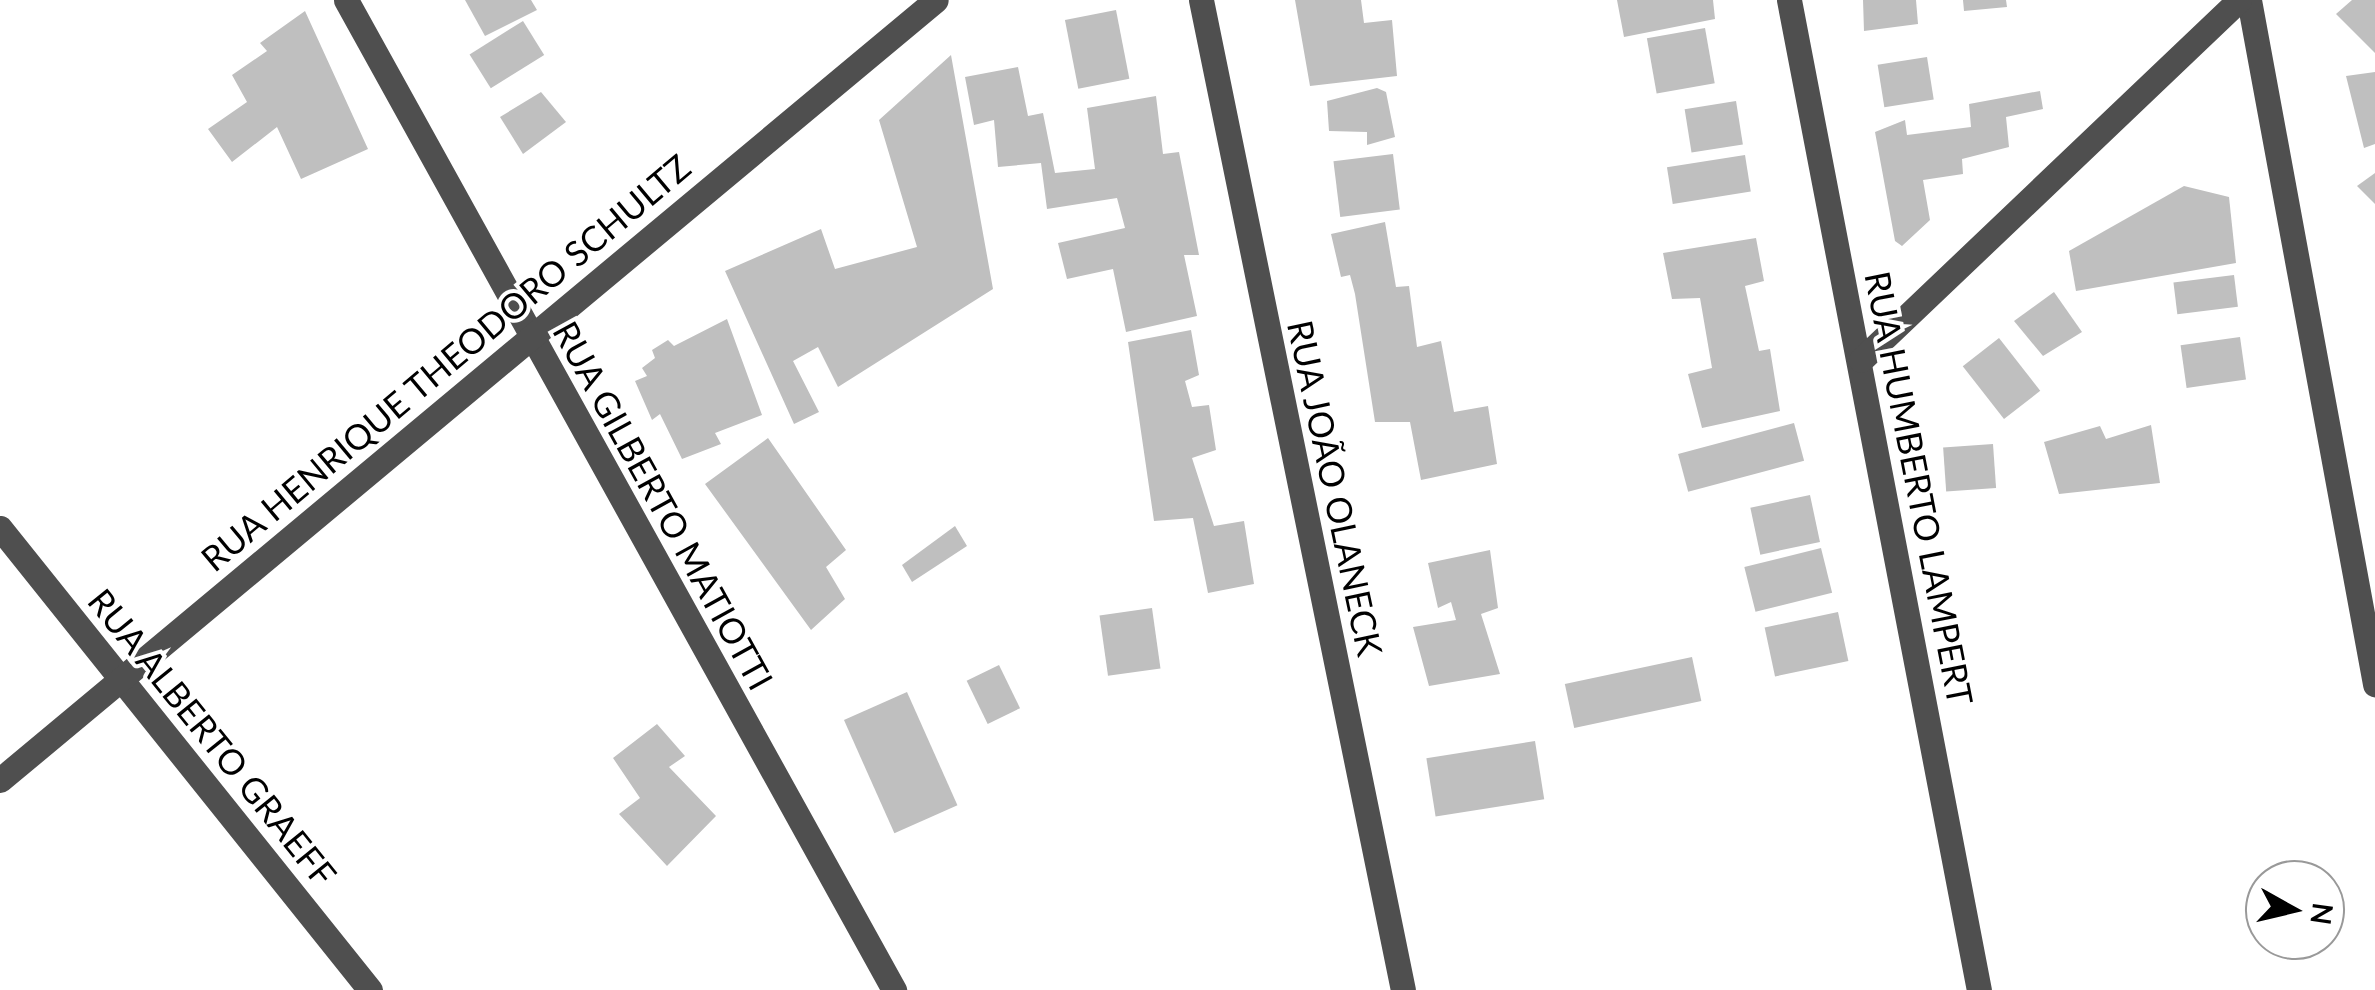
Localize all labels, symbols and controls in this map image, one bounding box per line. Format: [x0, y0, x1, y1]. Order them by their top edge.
street label: RUA HENRIQUE THEODORO SCHULTZ [191, 144, 699, 580]
street label: RUA HUMBERTO LAMPERT [1857, 267, 1983, 709]
street label: RUA GILBERTO MATIOTTI [545, 313, 783, 697]
street label: RUA JOÃO OLANECK [1280, 315, 1392, 661]
street label: RUA ALBERTO GRAEFF [79, 579, 347, 895]
north arrow [2245, 860, 2345, 960]
text: N [2304, 901, 2341, 927]

